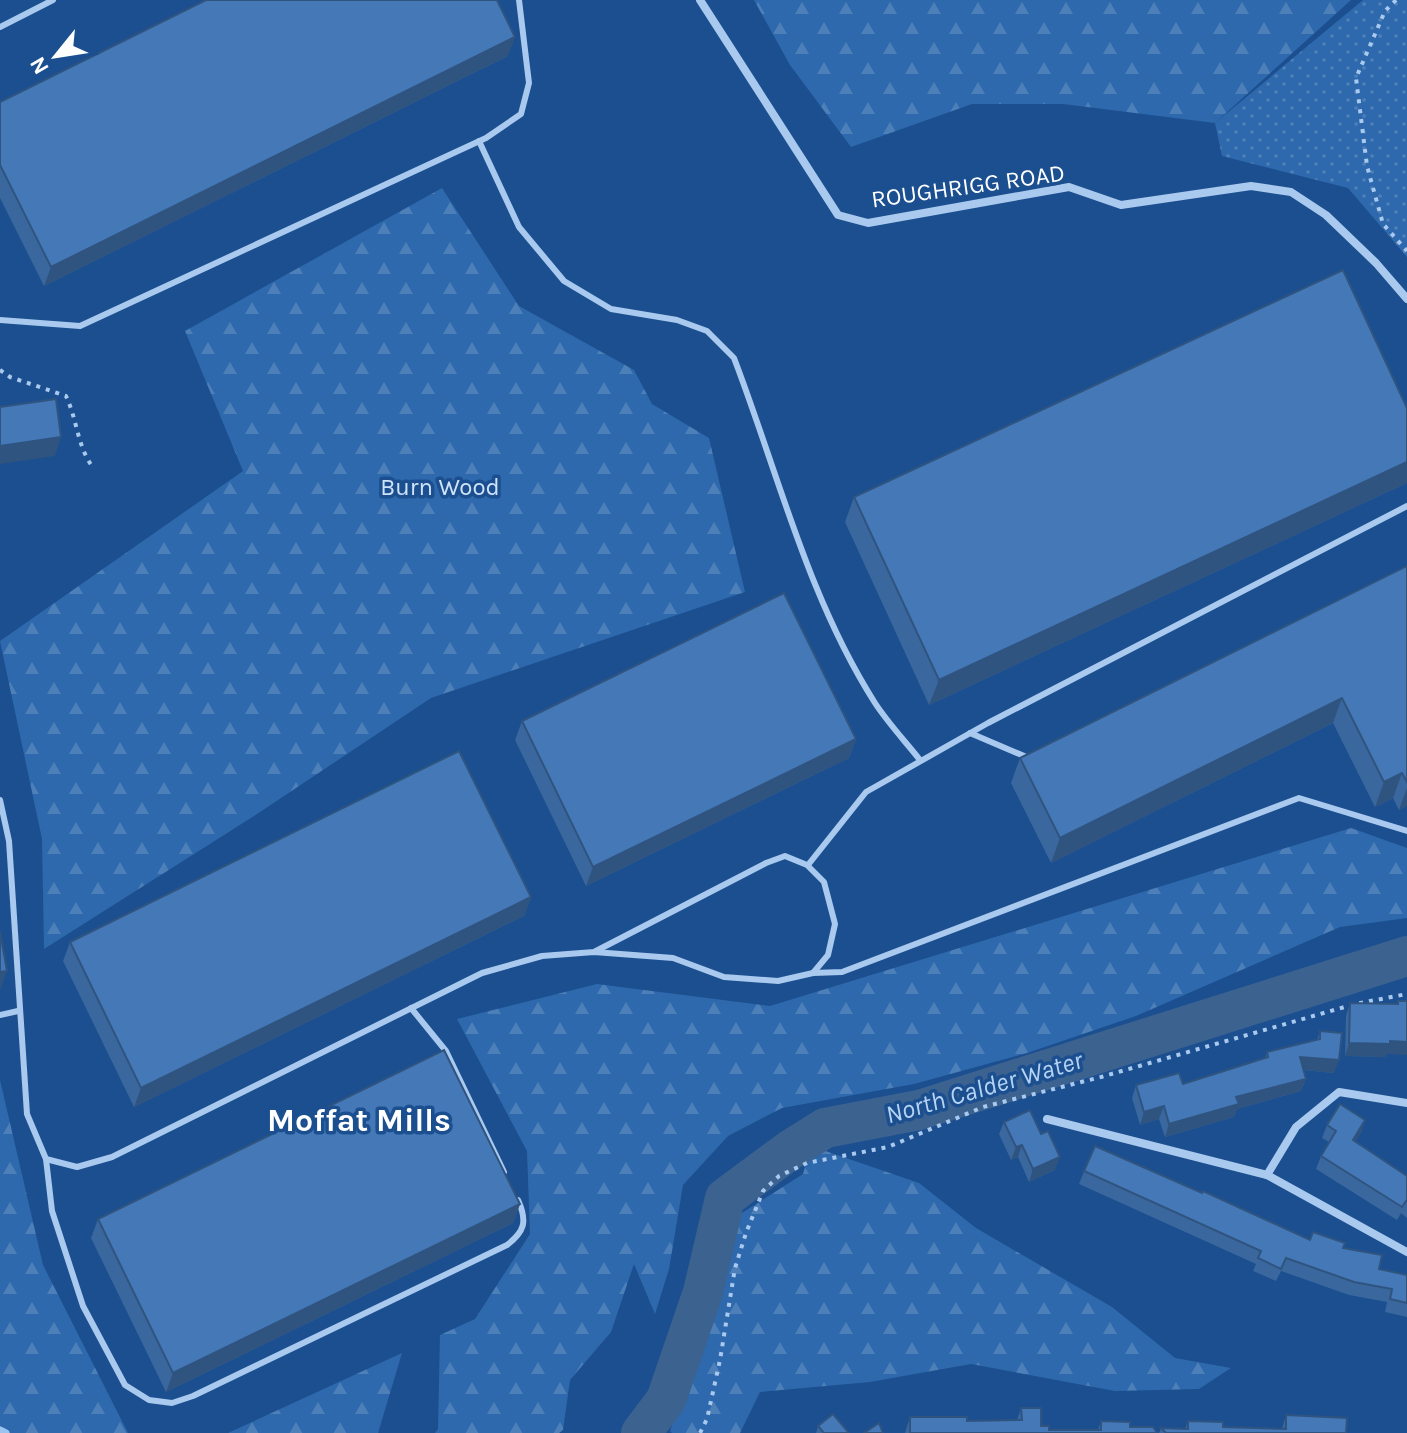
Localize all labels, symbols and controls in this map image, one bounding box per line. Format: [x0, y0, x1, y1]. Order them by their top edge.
north arrow [16, 16, 96, 96]
text: N [24, 52, 55, 79]
street label: ROUGHRIGG ROAD [869, 159, 1067, 213]
park label: Burn Wood [380, 473, 500, 501]
water label: North Calder Water [882, 1044, 1087, 1130]
district label: Moffat Mills [267, 1102, 451, 1139]

